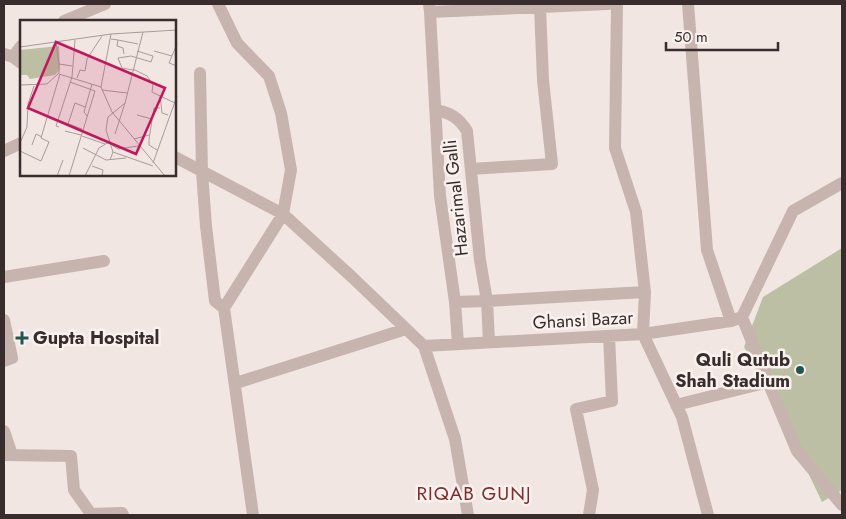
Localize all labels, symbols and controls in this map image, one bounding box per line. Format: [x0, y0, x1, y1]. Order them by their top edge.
inset map [20, 20, 176, 176]
scale bar [666, 20, 778, 52]
text: 50 m [674, 26, 708, 48]
street label: Hazarimal Galli [437, 138, 475, 258]
street label: Ghansi Bazar [532, 304, 635, 336]
place label: Gupta Hospital [33, 325, 159, 351]
marker: Gupta Hospital [15, 331, 29, 345]
place label: Quli Qutub Shah Stadium [675, 347, 790, 394]
marker: Quli Qutub Shah Stadium [794, 364, 806, 376]
district label: RIQAB GUNJ [416, 480, 532, 507]

